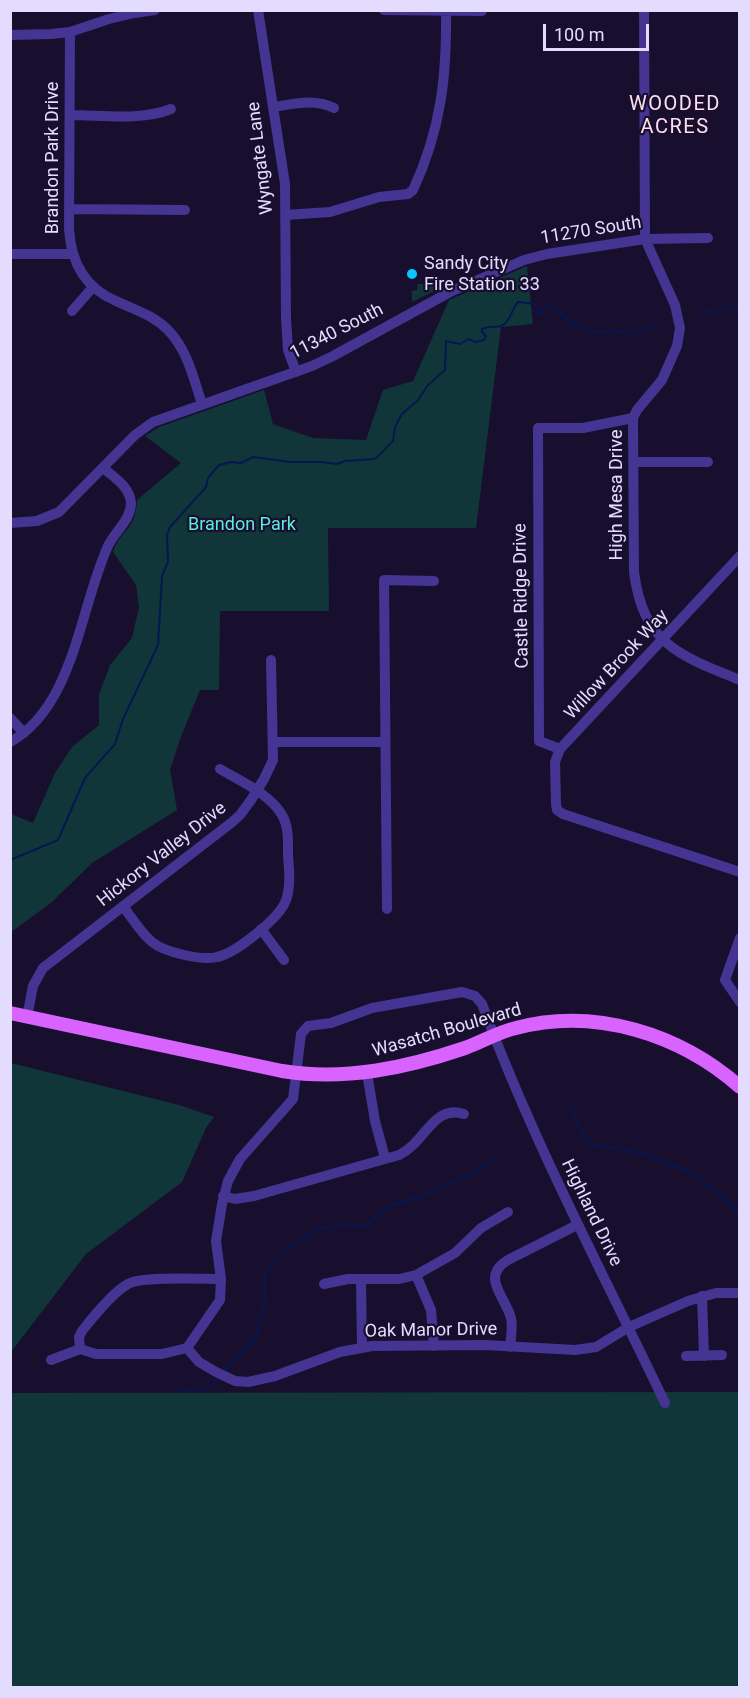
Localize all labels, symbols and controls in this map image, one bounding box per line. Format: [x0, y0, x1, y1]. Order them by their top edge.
scale bar [546, 12, 652, 50]
text: 100 m [554, 24, 605, 45]
street label: Brandon Park Drive [42, 82, 64, 234]
district label: WOODED ACRES [629, 93, 721, 140]
street label: Wyngate Lane [243, 101, 279, 215]
street label: 11270 South [539, 212, 643, 250]
place label: Sandy City Fire Station 33 [424, 253, 540, 296]
marker: Sandy City Fire Station 33 [405, 267, 419, 281]
street label: 11340 South [287, 299, 387, 365]
street label: High Mesa Drive [606, 430, 628, 560]
park label: Brandon Park [188, 514, 296, 536]
street label: Castle Ridge Drive [510, 523, 534, 669]
street label: Willow Brook Way [561, 606, 673, 724]
street label: Hickory Valley Drive [93, 798, 231, 912]
street label: Wasatch Boulevard [370, 999, 524, 1063]
street label: Highland Drive [556, 1156, 626, 1270]
street label: Oak Manor Drive [365, 1319, 497, 1343]

